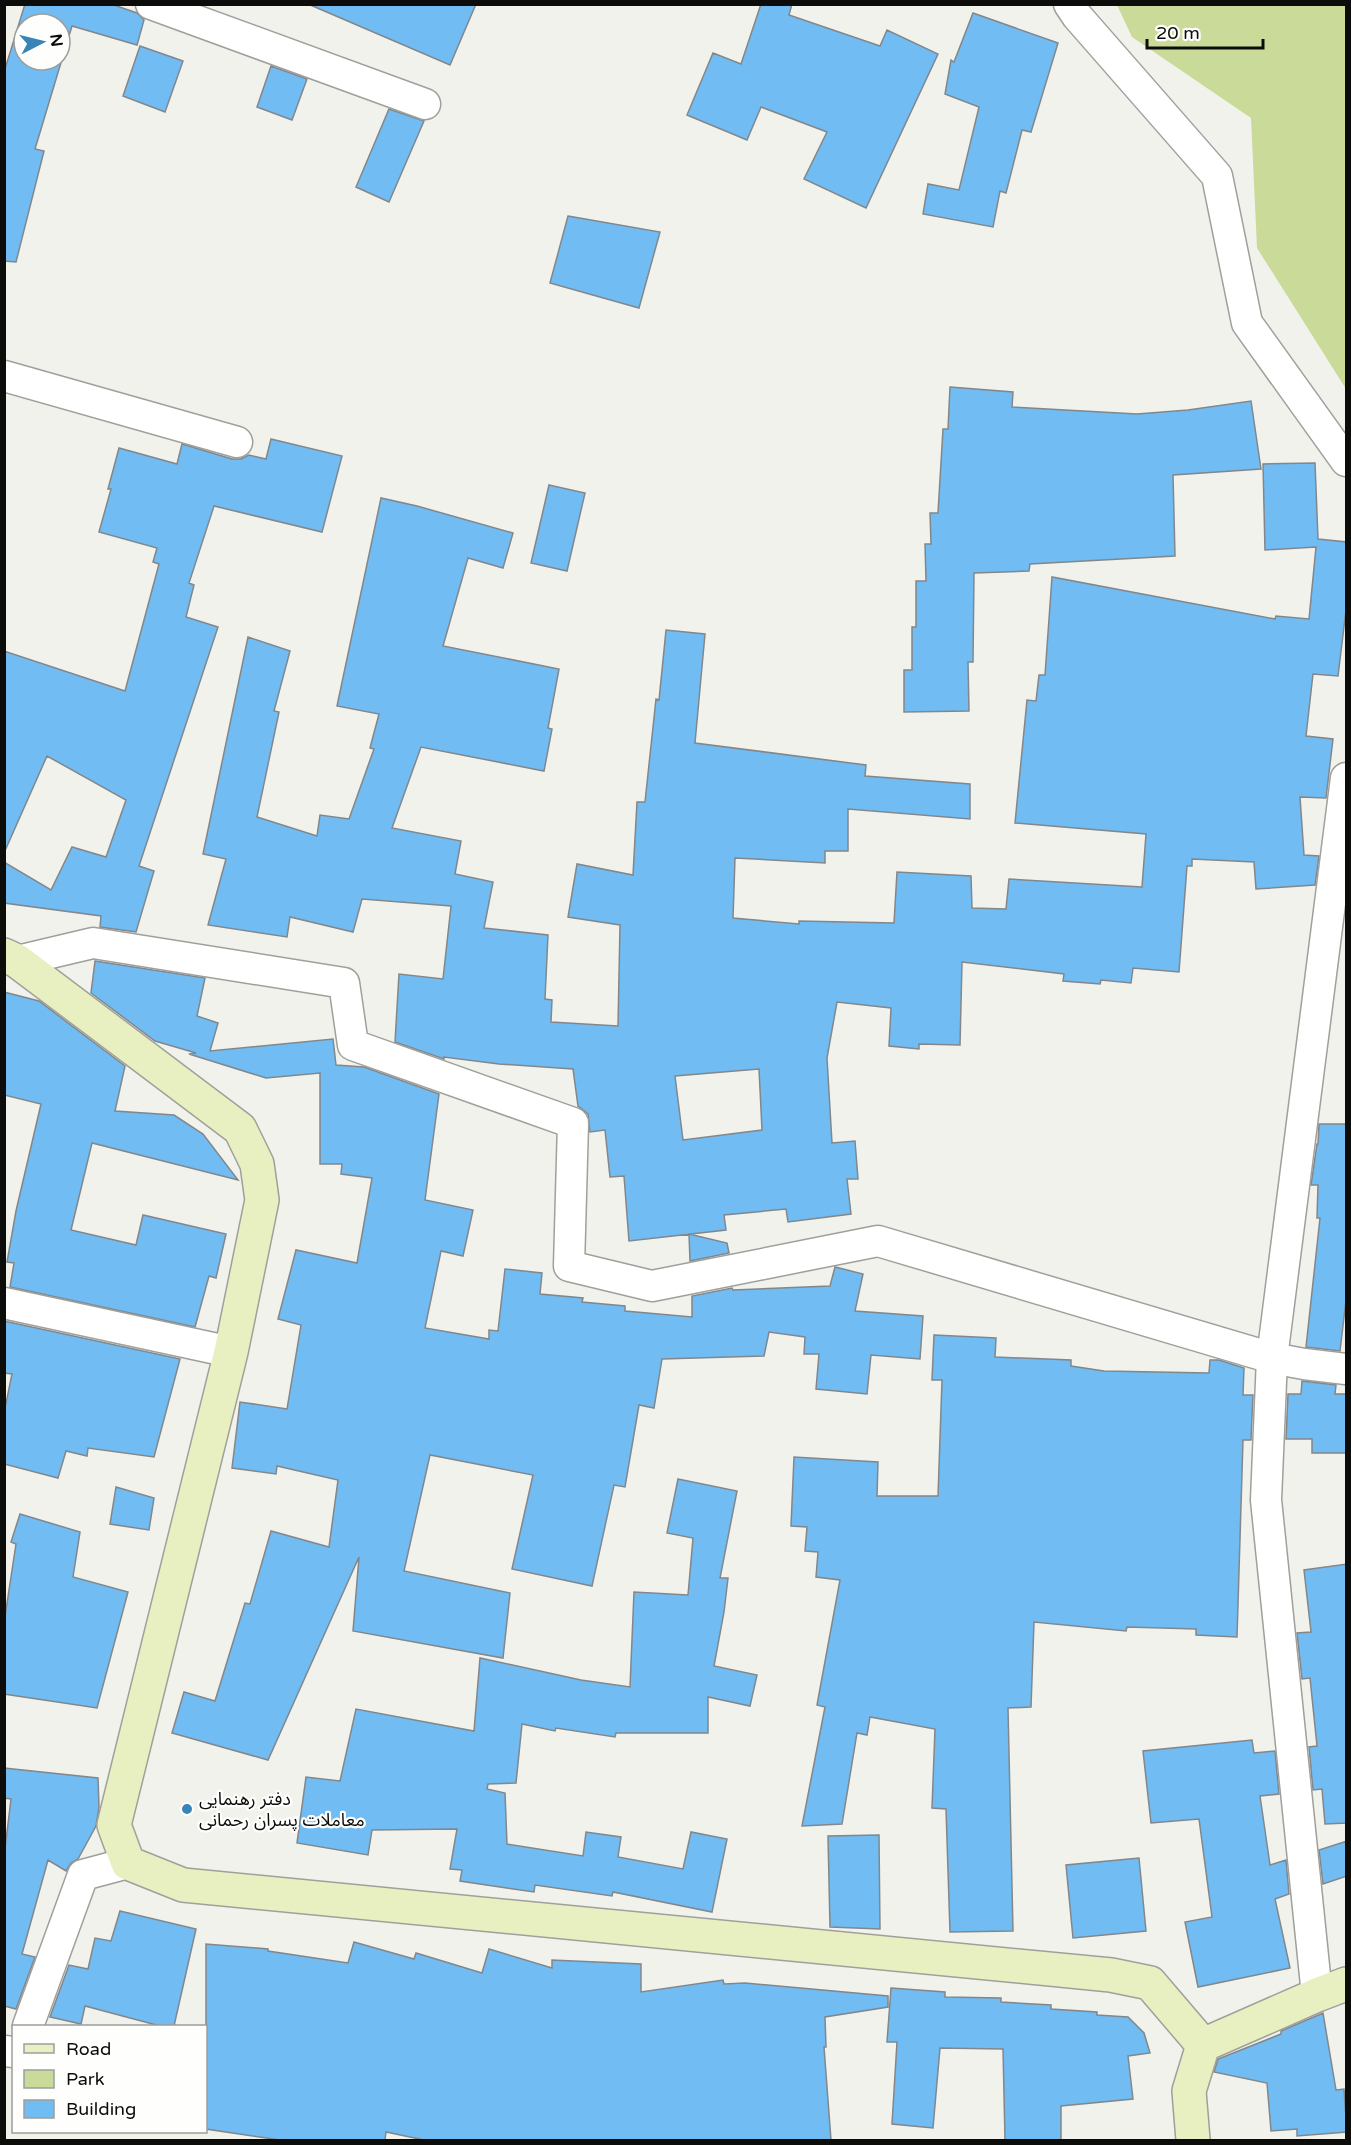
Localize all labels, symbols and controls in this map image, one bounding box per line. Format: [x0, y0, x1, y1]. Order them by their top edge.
north arrow [12, 12, 72, 72]
scale bar [1147, 12, 1262, 50]
text: 20 m [1156, 22, 1200, 44]
text: N [45, 33, 67, 48]
place label: دفتر رهنمایی معاملات پسران رحمانی [199, 1788, 365, 1831]
marker: دفتر رهنمایی معاملات پسران رحمانی [180, 1802, 194, 1816]
legend [12, 2025, 207, 2133]
text: Road [66, 2038, 111, 2060]
text: Park [66, 2068, 105, 2090]
text: Building [66, 2098, 136, 2120]

